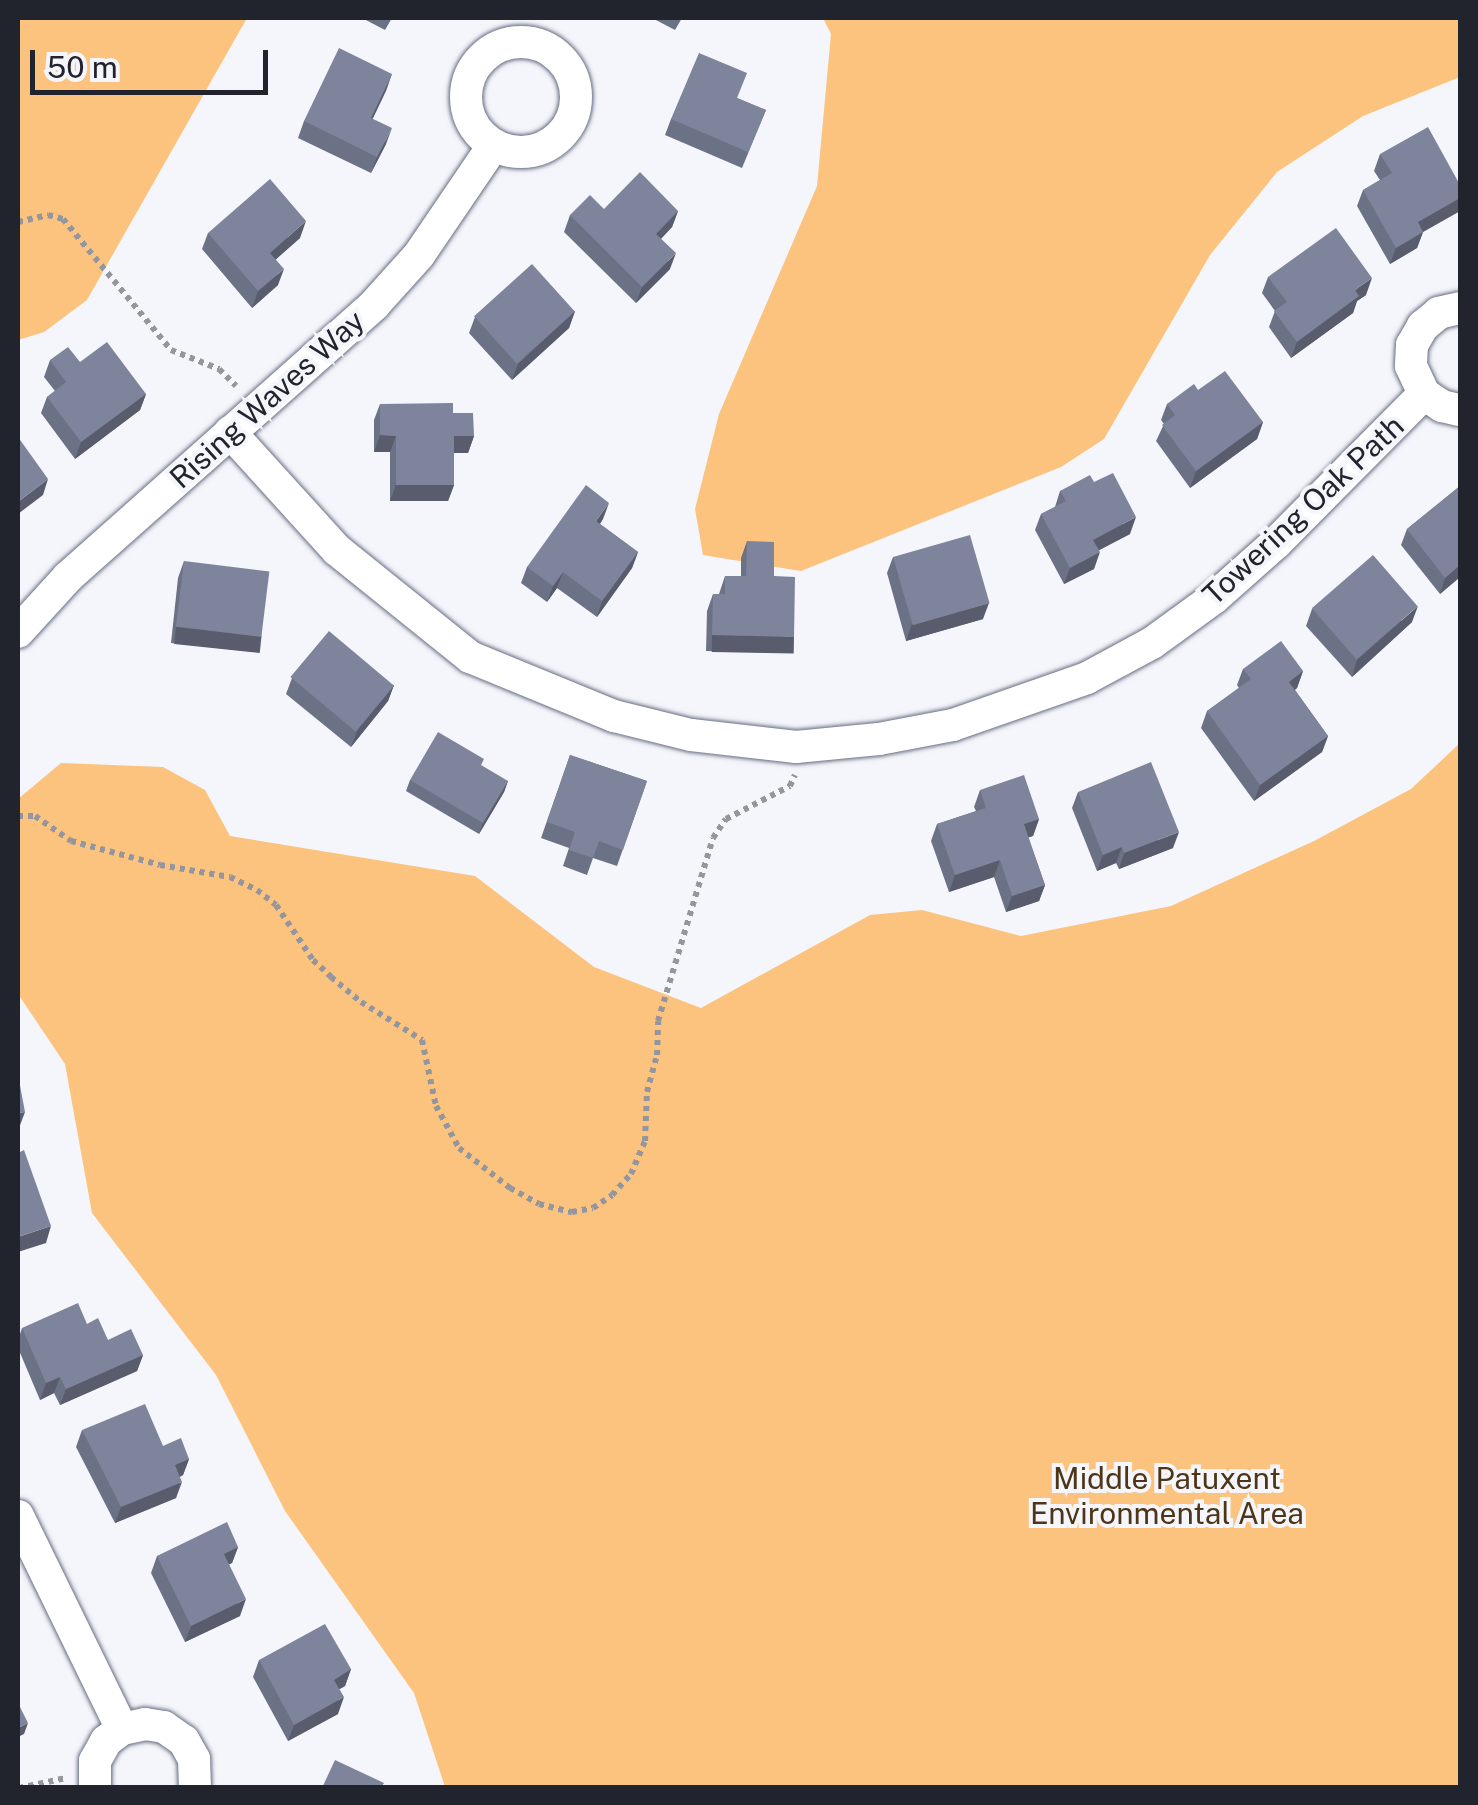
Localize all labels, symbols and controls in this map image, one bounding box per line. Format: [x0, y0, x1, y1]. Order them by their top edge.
scale bar [35, 30, 272, 92]
text: 50 m [47, 49, 118, 85]
street label: Rising Waves Way [162, 302, 372, 496]
street label: Towering Oak Path [1195, 408, 1411, 612]
park label: Middle Patuxent Environmental Area [1030, 1460, 1304, 1530]

